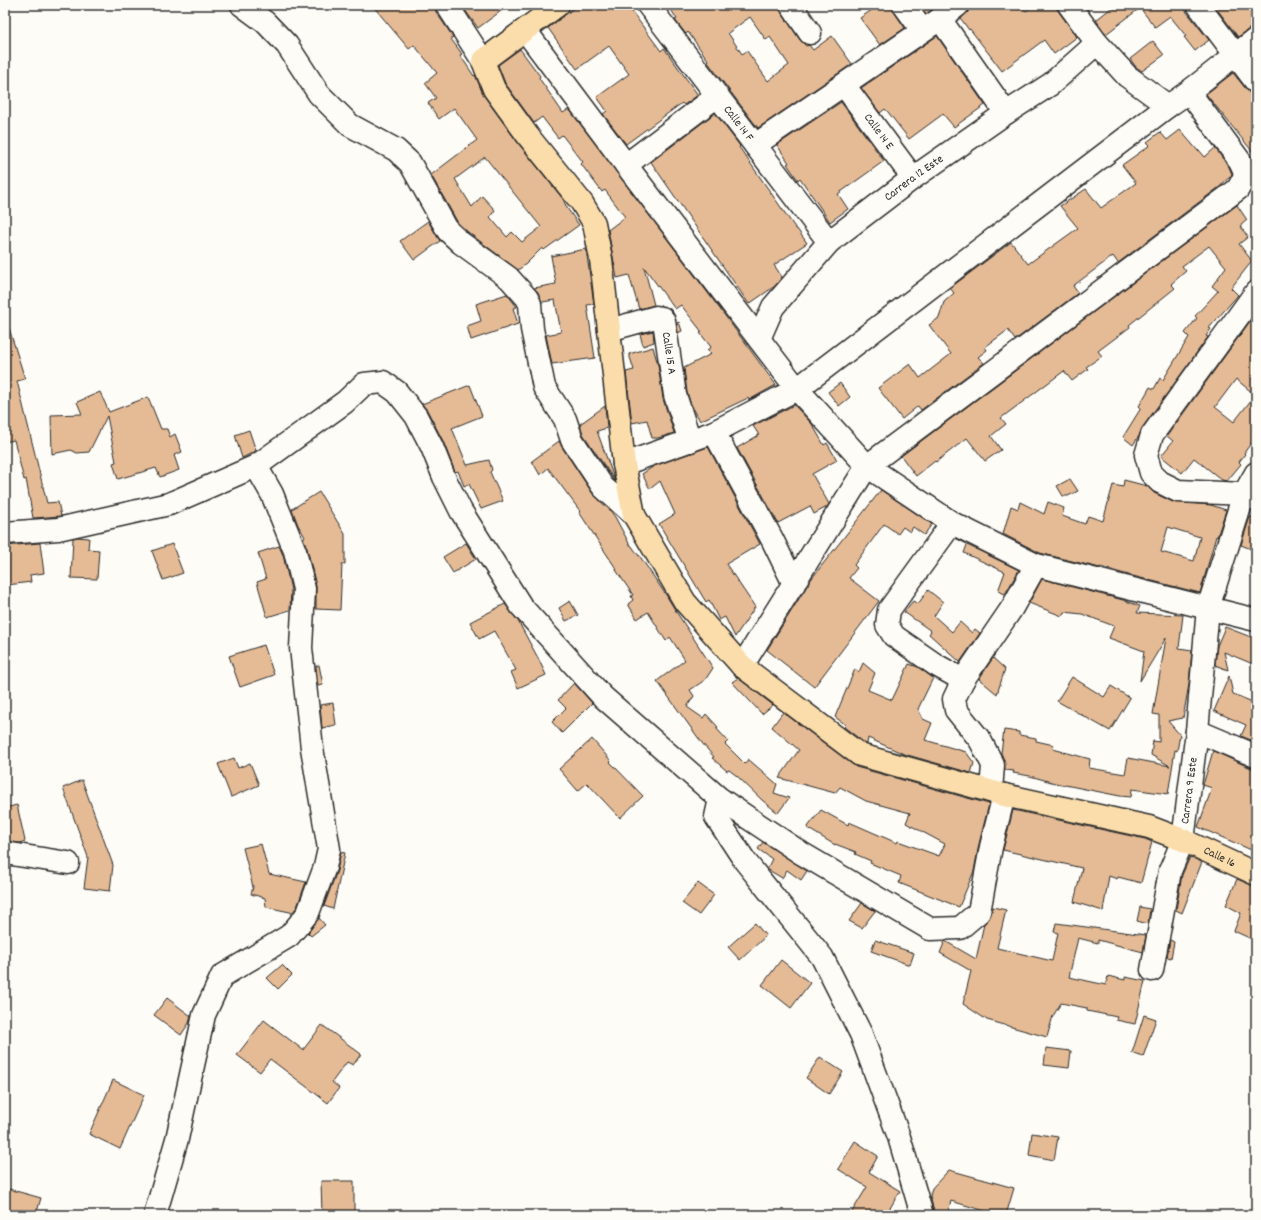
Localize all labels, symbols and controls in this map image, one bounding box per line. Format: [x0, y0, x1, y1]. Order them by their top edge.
street label: Calle 14 F [719, 102, 758, 145]
street label: Calle 14 E [859, 110, 898, 154]
street label: Carrera 12 Este [881, 151, 947, 205]
street label: Calle 15 A [657, 331, 680, 376]
street label: Carrera 9 Este [1177, 756, 1202, 825]
street label: Calle 16 [1201, 842, 1239, 872]

